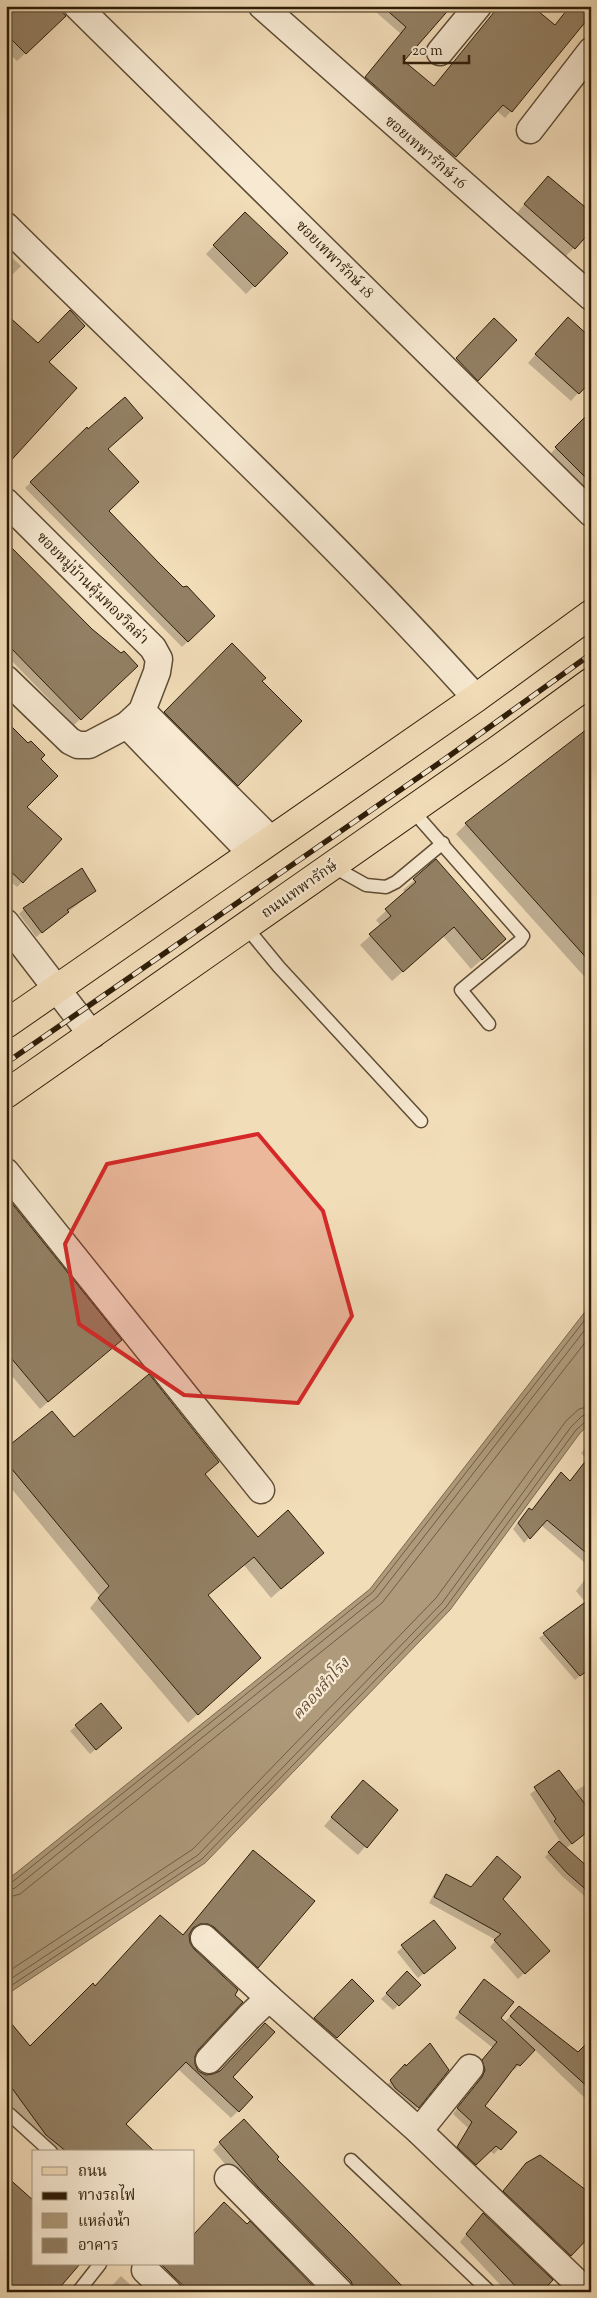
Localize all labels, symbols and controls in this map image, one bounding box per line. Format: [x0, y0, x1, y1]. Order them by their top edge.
scale bar [404, 32, 470, 64]
text: 20 m [412, 41, 443, 62]
street label: ซอยเทพารักษ์ 16 [379, 111, 471, 195]
street label: ซอยเทพารักษ์ 18 [290, 216, 378, 304]
street label: ซอยหมู่บ้านคุ้มทองวิลล่า [31, 528, 153, 650]
street label: ถนนเทพารักษ์ [257, 855, 343, 924]
water label: คลองสำโรง [286, 1651, 357, 1726]
legend [32, 2150, 195, 2266]
text: ถนน [78, 2162, 107, 2183]
text: ทางรถไฟ [78, 2184, 135, 2207]
text: แหล่งน้ำ [78, 2210, 130, 2233]
text: อาคาร [78, 2236, 118, 2257]

